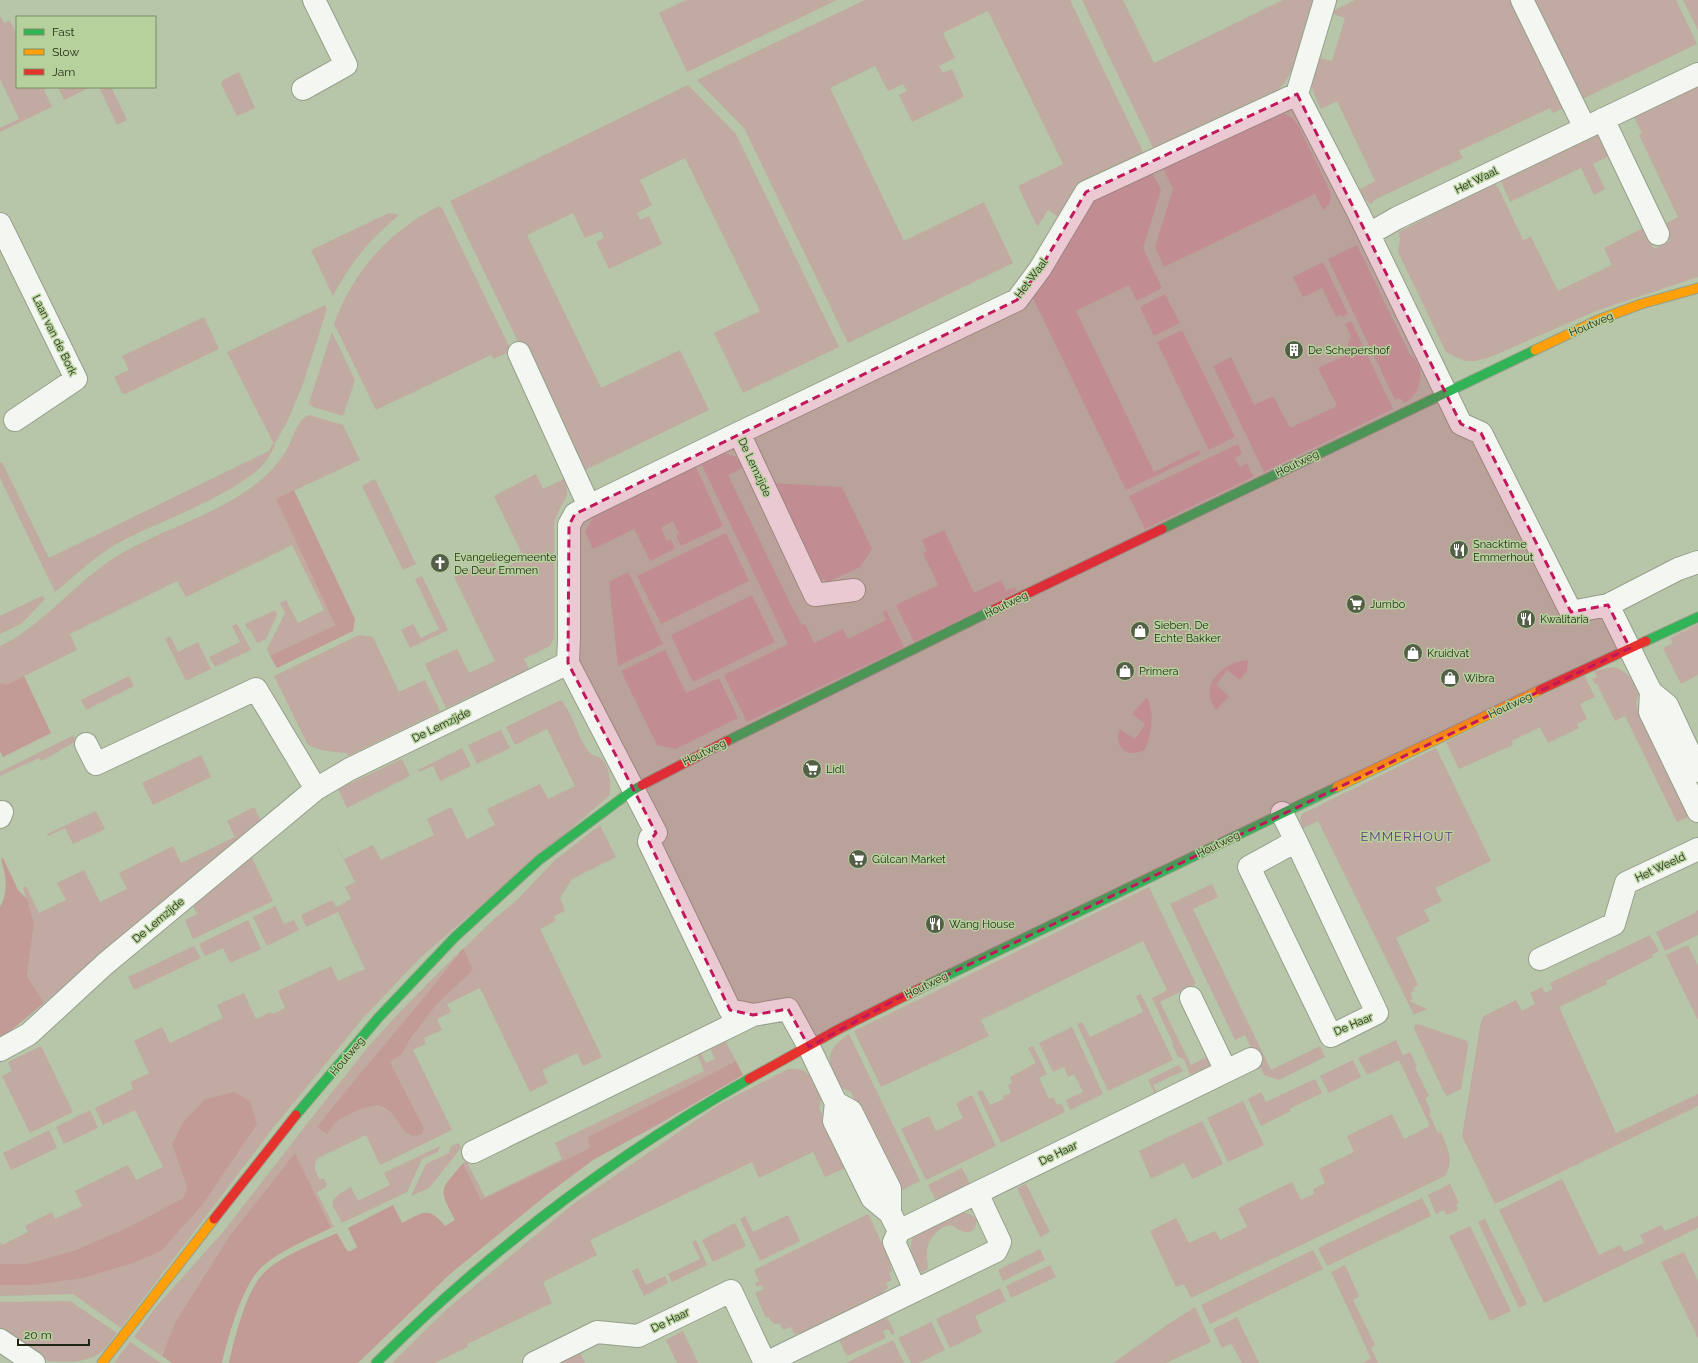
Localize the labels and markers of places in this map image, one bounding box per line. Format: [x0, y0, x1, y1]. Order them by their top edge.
building icon: De Schepershof [1283, 339, 1305, 361]
place label: De Schepershof [1308, 344, 1390, 357]
place label: Snacktime Emmerhout [1473, 538, 1534, 564]
restaurant icon: Snacktime Emmerhout [1448, 539, 1470, 561]
place label: Evangeliegemeente De Deur Emmen [454, 551, 557, 577]
church icon: Evangeliegemeente De Deur Emmen [429, 552, 451, 574]
supermarket icon: Jumbo [1345, 593, 1367, 615]
place label: Jumbo [1370, 598, 1406, 611]
restaurant icon: Kwalitaria [1515, 608, 1537, 630]
place label: Kwalitaria [1540, 613, 1589, 626]
place label: Sieben, De Echte Bakker [1154, 619, 1221, 645]
shop icon: Sieben, De Echte Bakker [1129, 620, 1151, 642]
shop icon: Kruidvat [1402, 642, 1424, 664]
place label: Kruidvat [1427, 647, 1469, 660]
shop icon: Primera [1114, 660, 1136, 682]
place label: Primera [1139, 665, 1179, 678]
shop icon: Wibra [1439, 667, 1461, 689]
place label: Wibra [1464, 672, 1495, 685]
supermarket icon: Lidl [801, 758, 823, 780]
place label: Lidl [826, 763, 845, 776]
supermarket icon: Gülcan Market [847, 848, 869, 870]
place label: Gülcan Market [872, 853, 946, 866]
restaurant icon: Wang House [924, 913, 946, 935]
place label: Wang House [949, 918, 1015, 931]

